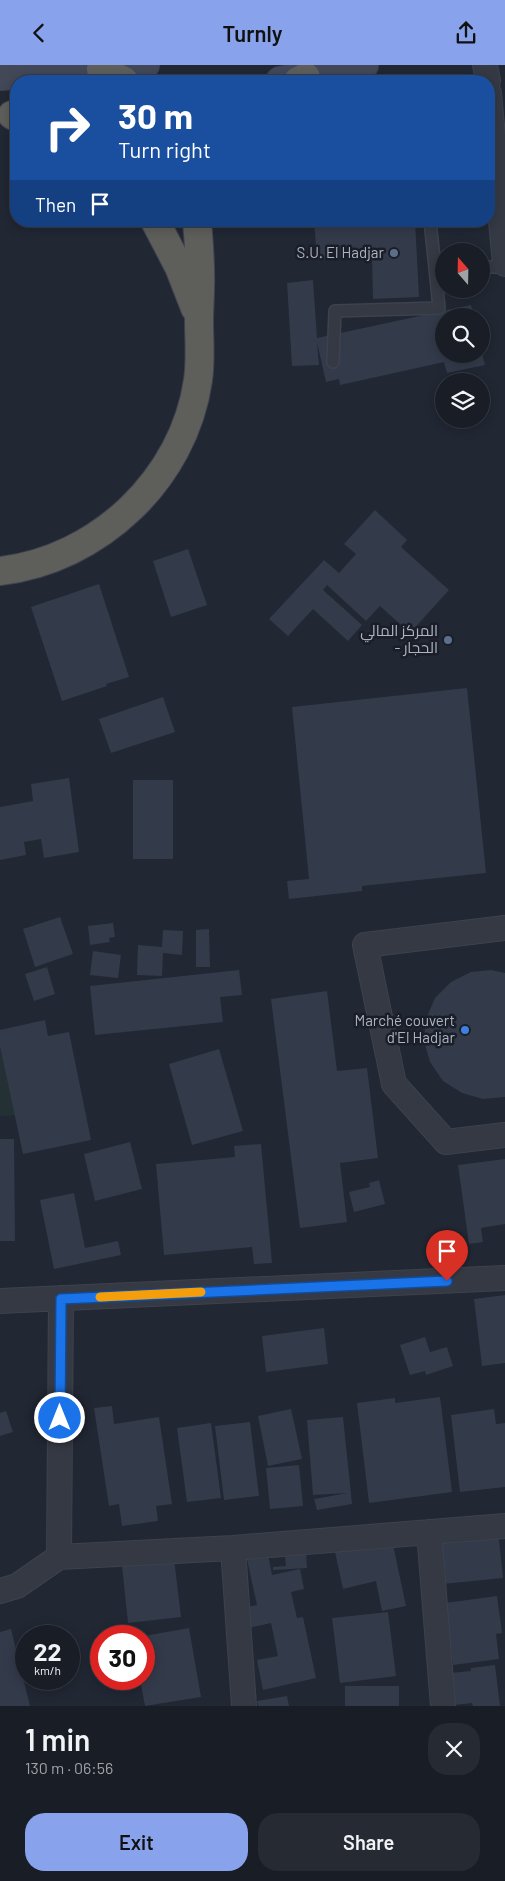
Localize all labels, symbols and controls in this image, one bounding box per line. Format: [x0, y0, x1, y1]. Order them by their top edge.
icon: back [25, 19, 53, 47]
icon: share [452, 19, 480, 47]
text: Turnly [223, 20, 282, 46]
text: 30 m [118, 94, 193, 136]
icon: right [35, 95, 100, 160]
text: Turn right [118, 136, 211, 162]
icon: arrive [86, 190, 114, 218]
text: Then [35, 193, 76, 216]
place label: S.U. El Hadjar [297, 243, 385, 261]
north arrow [435, 243, 490, 297]
map controls [435, 243, 490, 428]
marker: S.U. El Hadjar [388, 247, 400, 259]
button: search [435, 308, 490, 363]
button: layers [435, 373, 490, 428]
place label: المركز المالي - الحجار [360, 621, 438, 657]
marker: المركز المالي - الحجار [442, 634, 454, 646]
place label: Marché couvert d'El Hadjar [354, 1011, 456, 1046]
marker: Marché couvert d'El Hadjar [459, 1024, 471, 1036]
pin [426, 1230, 468, 1281]
icon: arrive [433, 1237, 461, 1265]
position arrow [33, 1391, 85, 1443]
speed limit sign: 30 [90, 1625, 155, 1690]
text: 22 [33, 1636, 62, 1666]
text: km/h [34, 1663, 61, 1677]
text: 1 min [25, 1721, 90, 1757]
button: close [428, 1723, 480, 1775]
text: 130 m · 06:56 [25, 1758, 113, 1777]
button: Exit [25, 1813, 248, 1871]
button: Share [258, 1813, 480, 1871]

